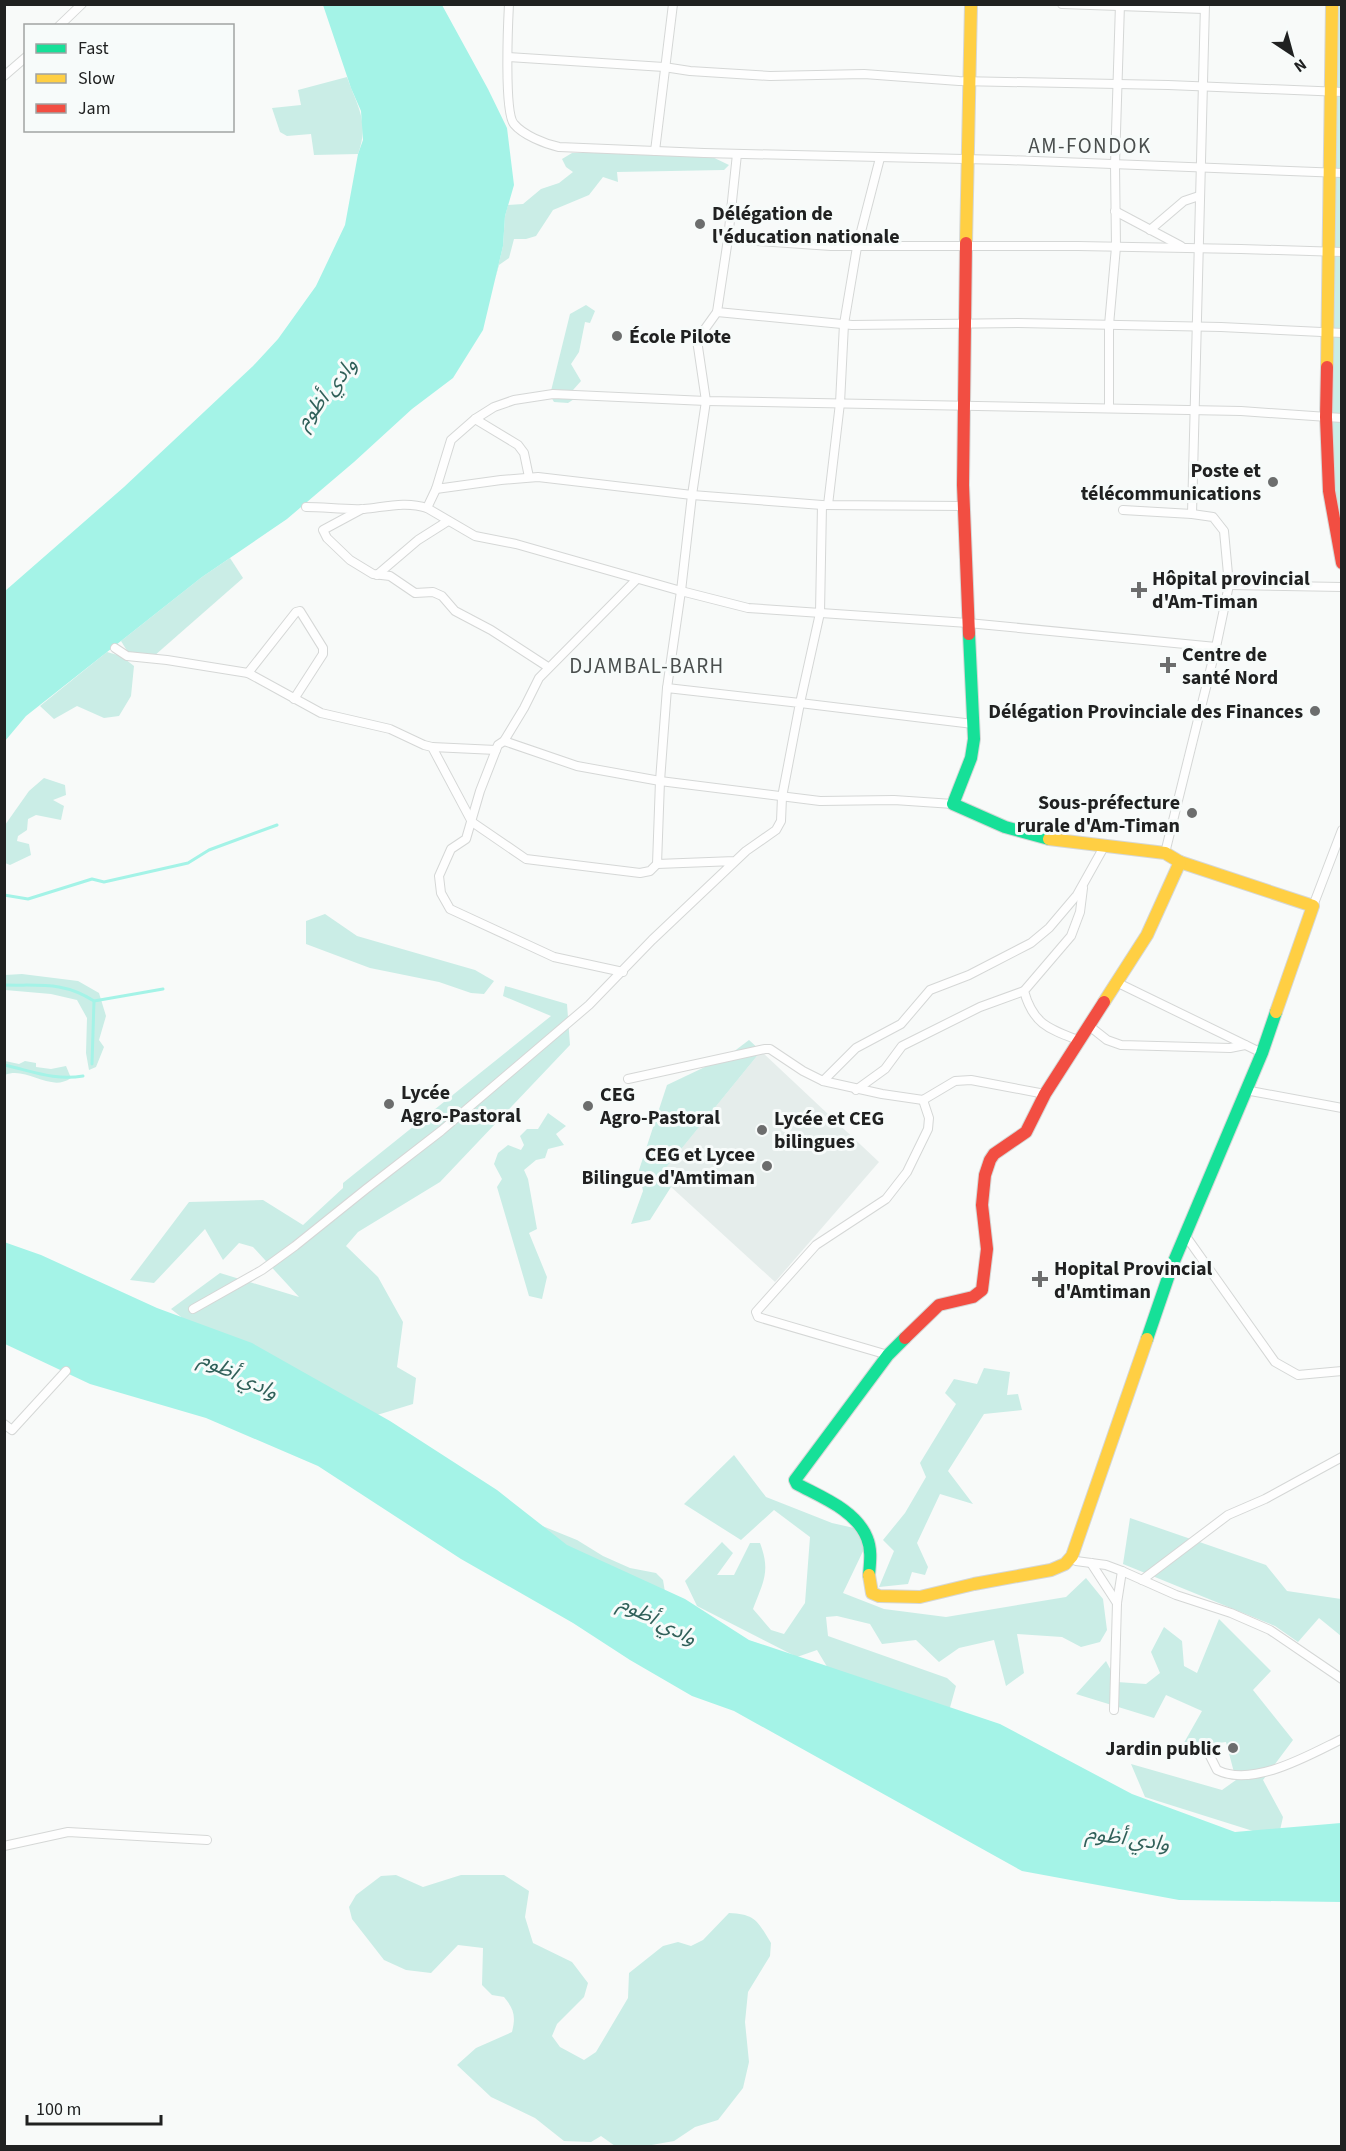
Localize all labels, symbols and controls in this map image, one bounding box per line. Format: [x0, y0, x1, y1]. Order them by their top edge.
legend [24, 24, 234, 132]
north arrow [1262, 24, 1322, 84]
text: Fast [78, 36, 109, 61]
text: N [1289, 53, 1311, 77]
text: Slow [78, 66, 115, 91]
text: Jam [78, 96, 111, 121]
district label: AM-FONDOK [1028, 131, 1152, 161]
place label: Délégation de l'éducation nationale [712, 200, 900, 251]
marker: Délégation de l'éducation nationale [693, 217, 707, 231]
place label: École Pilote [629, 323, 731, 351]
marker: École Pilote [610, 329, 624, 343]
water label: وادي أظوم [287, 351, 365, 436]
place label: Poste et télécommunications [1081, 457, 1261, 508]
marker: Poste et télécommunications [1266, 475, 1280, 489]
place label: Hôpital provincial d'Am-Timan [1152, 565, 1310, 616]
marker: Hôpital provincial d'Am-Timan [1130, 581, 1148, 599]
place label: Centre de santé Nord [1182, 641, 1278, 692]
district label: DJAMBAL-BARH [569, 651, 725, 681]
marker: Centre de santé Nord [1159, 656, 1177, 674]
place label: Délégation Provinciale des Finances [988, 698, 1303, 726]
marker: Délégation Provinciale des Finances [1308, 704, 1322, 718]
place label: Sous-préfecture rurale d'Am-Timan [1017, 789, 1180, 840]
marker: Sous-préfecture rurale d'Am-Timan [1185, 806, 1199, 820]
place label: Lycée Agro-Pastoral [400, 1079, 521, 1130]
place label: CEG Agro-Pastoral [599, 1081, 720, 1132]
marker: Lycée Agro-Pastoral [382, 1097, 396, 1111]
marker: CEG Agro-Pastoral [581, 1099, 595, 1113]
place label: Lycée et CEG bilingues [774, 1105, 884, 1156]
marker: Lycée et CEG bilingues [755, 1123, 769, 1137]
place label: CEG et Lycee Bilingue d'Amtiman [581, 1141, 755, 1192]
marker: CEG et Lycee Bilingue d'Amtiman [760, 1159, 774, 1173]
place label: Hopital Provincial d'Amtiman [1054, 1255, 1213, 1306]
marker: Hopital Provincial d'Amtiman [1031, 1270, 1049, 1288]
water label: وادي أظوم [193, 1343, 283, 1408]
water label: وادي أظوم [613, 1587, 702, 1653]
place label: Jardin public [1105, 1735, 1221, 1763]
marker: Jardin public [1226, 1741, 1240, 1755]
water label: وادي أظوم [1083, 1817, 1172, 1860]
scale bar [27, 2088, 160, 2126]
text: 100 m [36, 2097, 81, 2122]

